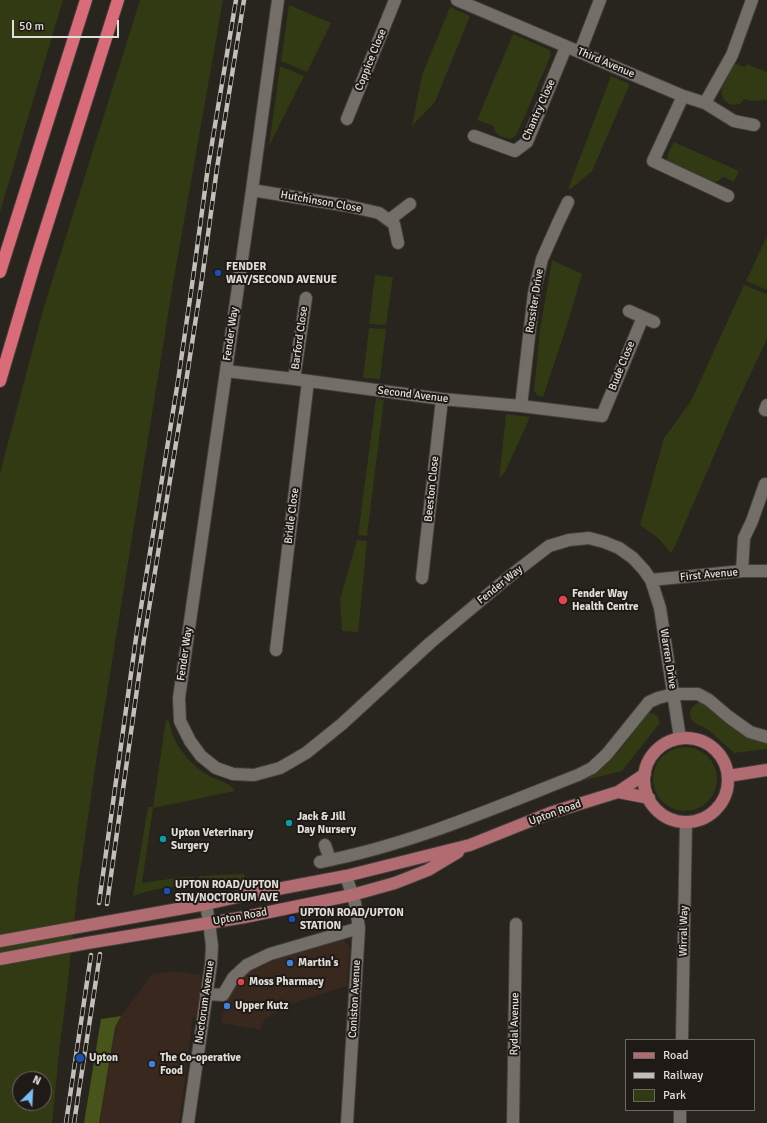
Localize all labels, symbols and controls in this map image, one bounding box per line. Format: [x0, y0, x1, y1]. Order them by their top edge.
scale bar [14, 12, 121, 38]
text: 50 m [19, 19, 44, 34]
street label: Coppice Close [353, 27, 389, 93]
street label: Third Avenue [575, 45, 637, 81]
street label: Chantry Close [520, 77, 558, 143]
street label: Hutchinson Close [279, 188, 363, 216]
place label: FENDER WAY/SECOND AVENUE [226, 260, 337, 286]
marker: FENDER WAY/SECOND AVENUE [213, 268, 223, 278]
street label: Rossiter Drive [523, 268, 547, 334]
street label: Barford Close [289, 305, 311, 371]
street label: Fender Way [221, 306, 241, 362]
street label: Bude Close [606, 339, 638, 393]
street label: Second Avenue [377, 384, 449, 406]
street label: Beeston Close [422, 455, 442, 523]
street label: Bridle Close [282, 487, 302, 545]
street label: Fender Way [475, 563, 525, 607]
street label: First Avenue [679, 566, 739, 584]
place label: Fender Way Health Centre [572, 587, 638, 613]
marker: Fender Way Health Centre [557, 594, 569, 606]
street label: Fender Way [175, 626, 195, 682]
street label: Warren Drive [657, 628, 679, 690]
street label: Upton Road [527, 797, 583, 829]
place label: Jack & Jill Day Nursery [297, 810, 356, 836]
marker: Jack & Jill Day Nursery [284, 818, 294, 828]
place label: Upton Veterinary Surgery [171, 826, 253, 852]
marker: Upton Veterinary Surgery [158, 834, 168, 844]
place label: UPTON ROAD/UPTON STN/NOCTORUM AVE [175, 878, 279, 904]
marker: UPTON ROAD/UPTON STN/NOCTORUM AVE [162, 886, 172, 896]
street label: Wirral Way [677, 905, 691, 957]
street label: Upton Road [212, 906, 268, 928]
place label: UPTON ROAD/UPTON STATION [300, 906, 404, 932]
marker: UPTON ROAD/UPTON STATION [287, 914, 297, 924]
place label: Martin's [298, 956, 338, 970]
marker: Martin's [285, 958, 295, 968]
street label: Noctorum Avenue [193, 960, 217, 1044]
street label: Coniston Avenue [346, 960, 364, 1038]
place label: Moss Pharmacy [249, 975, 324, 989]
marker: Moss Pharmacy [236, 977, 246, 987]
street label: Rydal Avenue [508, 992, 522, 1056]
place label: Upper Kutz [235, 999, 288, 1013]
marker: Upper Kutz [222, 1001, 232, 1011]
legend [625, 1039, 755, 1111]
text: Road [663, 1048, 689, 1063]
place label: Upton [89, 1051, 118, 1065]
place label: The Co-operative Food [160, 1051, 241, 1077]
marker: Upton [74, 1052, 86, 1064]
marker: The Co-operative Food [147, 1059, 157, 1069]
text: Railway [663, 1068, 703, 1083]
north arrow [12, 1071, 52, 1111]
text: N [31, 1073, 43, 1088]
text: Park [663, 1088, 686, 1103]

